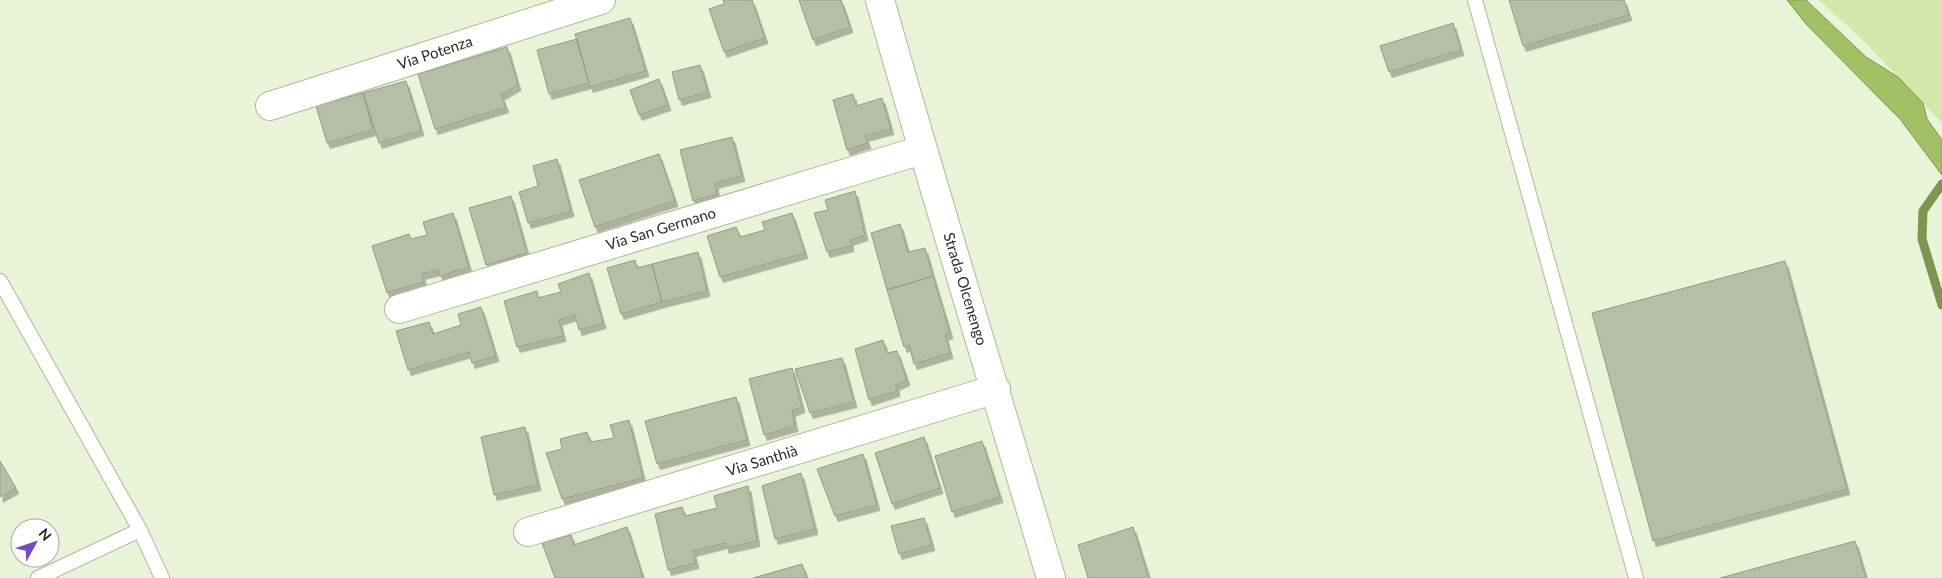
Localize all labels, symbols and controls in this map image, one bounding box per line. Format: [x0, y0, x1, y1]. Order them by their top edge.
street label: Via Potenza [395, 31, 475, 73]
street label: Via San Germano [604, 203, 718, 253]
street label: Strada Olcenengo [940, 230, 992, 347]
street label: Via Santhià [724, 441, 800, 479]
north arrow [10, 518, 60, 568]
text: N [35, 525, 55, 544]

